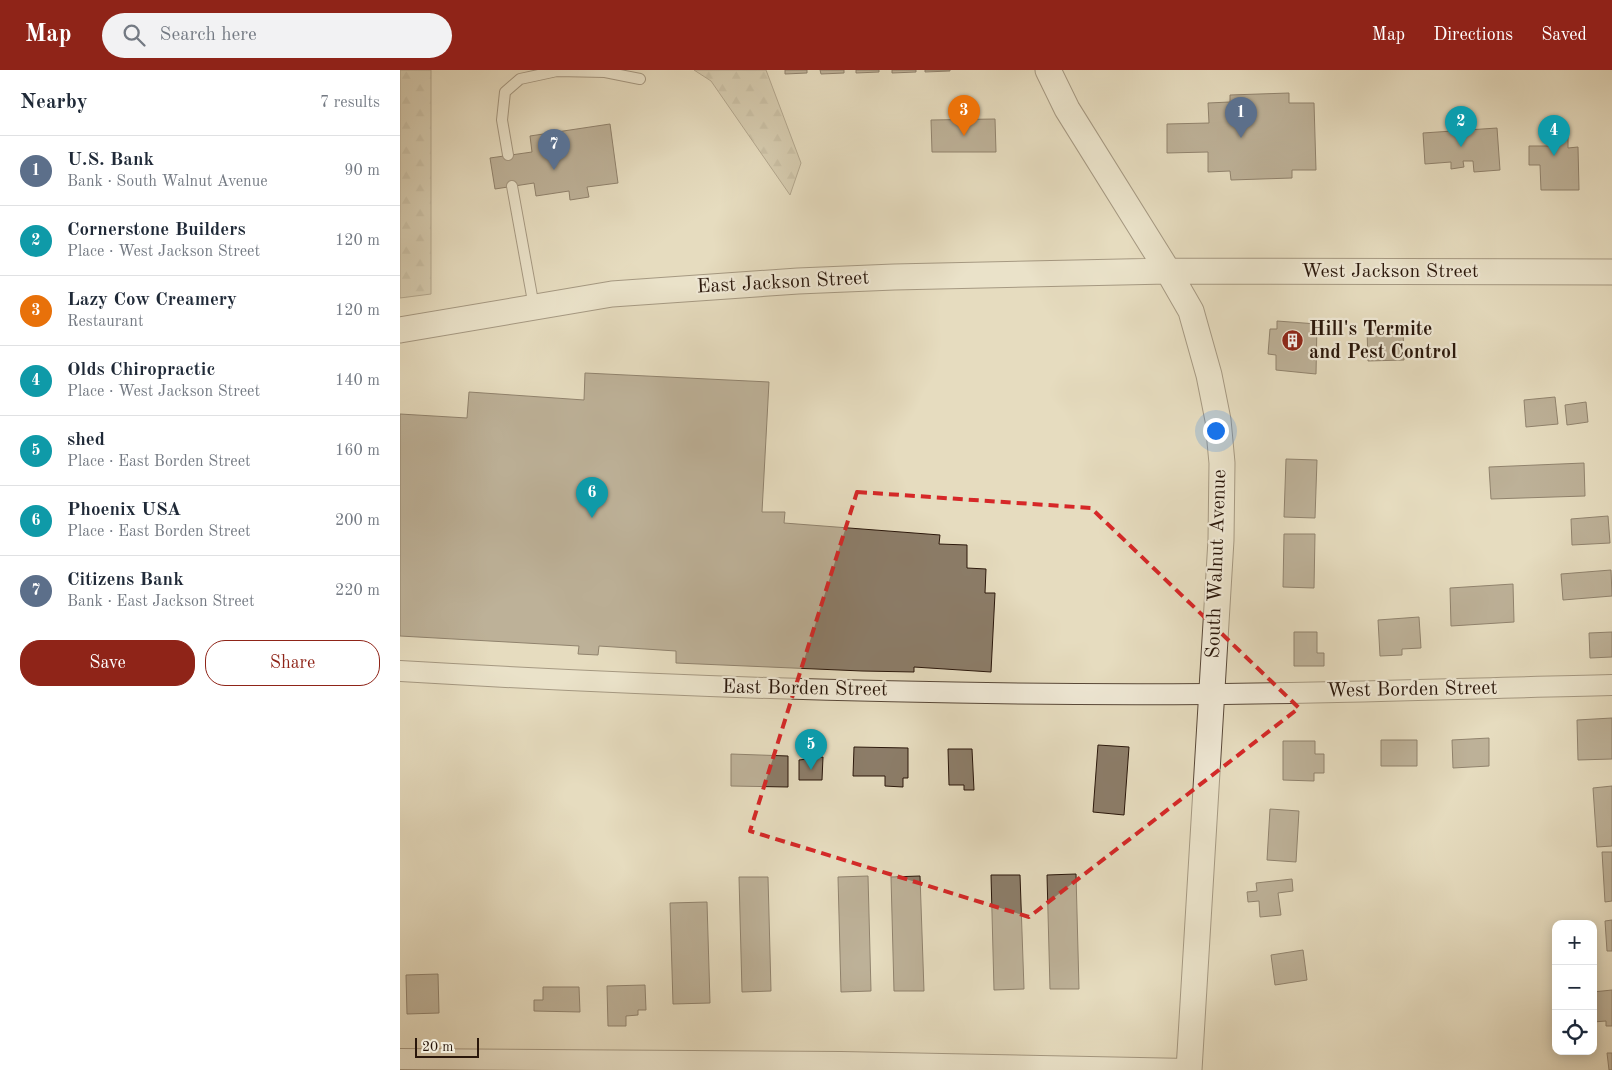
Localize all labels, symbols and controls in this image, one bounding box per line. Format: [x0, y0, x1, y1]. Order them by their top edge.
search box [102, 13, 452, 58]
icon: search [120, 21, 148, 49]
text: Map [25, 23, 72, 47]
text: Search here [160, 26, 257, 45]
text: Map [1372, 26, 1405, 44]
text: Directions [1433, 26, 1513, 44]
text: Saved [1541, 26, 1587, 44]
text: Nearby [20, 92, 88, 113]
text: 7 results [320, 95, 380, 111]
pin: 3 [948, 95, 980, 136]
pin: 1 [1225, 97, 1257, 138]
pin: 2 [1445, 106, 1477, 147]
pin: 4 [1538, 115, 1570, 156]
pin: 7 [538, 129, 570, 170]
text: U.S. Bank [67, 151, 154, 170]
text: 1 [31, 163, 41, 179]
text: 90 m [344, 163, 380, 179]
text: Bank · South Walnut Avenue [67, 174, 268, 190]
text: Cornerstone Builders [67, 221, 246, 240]
text: 2 [31, 233, 41, 249]
text: 120 m [335, 233, 380, 249]
text: Place · West Jackson Street [67, 244, 260, 260]
street label: West Jackson Street [1301, 262, 1479, 282]
street label: East Jackson Street [696, 268, 870, 298]
text: Lazy Cow Creamery [67, 291, 237, 310]
text: 3 [31, 303, 41, 319]
text: 120 m [335, 303, 380, 319]
text: Restaurant [67, 314, 144, 330]
place label: Hill's Termite and Pest Control [1309, 320, 1457, 363]
building icon: Hill's Termite and Pest Control [1281, 329, 1305, 353]
text: Olds Chiropractic [67, 361, 215, 380]
text: 4 [31, 373, 41, 389]
text: 140 m [335, 373, 380, 389]
text: Place · West Jackson Street [67, 384, 260, 400]
your location [1203, 418, 1229, 444]
text: shed [67, 431, 105, 450]
text: 5 [31, 443, 41, 459]
text: 160 m [335, 443, 380, 459]
text: Place · East Borden Street [67, 454, 251, 470]
street label: South Walnut Avenue [1204, 469, 1230, 659]
pin: 6 [576, 477, 608, 518]
text: Phoenix USA [67, 501, 181, 520]
text: 6 [31, 513, 41, 529]
text: 200 m [335, 513, 380, 529]
text: Place · East Borden Street [67, 524, 251, 540]
text: Citizens Bank [67, 571, 184, 590]
text: 7 [31, 583, 41, 599]
text: 220 m [335, 583, 380, 599]
text: Bank · East Jackson Street [67, 594, 255, 610]
button: Save [20, 640, 195, 686]
button: Share [205, 640, 380, 686]
street label: East Borden Street [722, 678, 888, 700]
street label: West Borden Street [1326, 679, 1498, 701]
pin: 5 [795, 729, 827, 770]
map controls [1552, 920, 1597, 1055]
button: + [1552, 920, 1597, 965]
button: − [1552, 965, 1597, 1010]
button: locate [1552, 1010, 1597, 1055]
scale bar [415, 1035, 479, 1058]
text: 20 m [422, 1040, 453, 1054]

